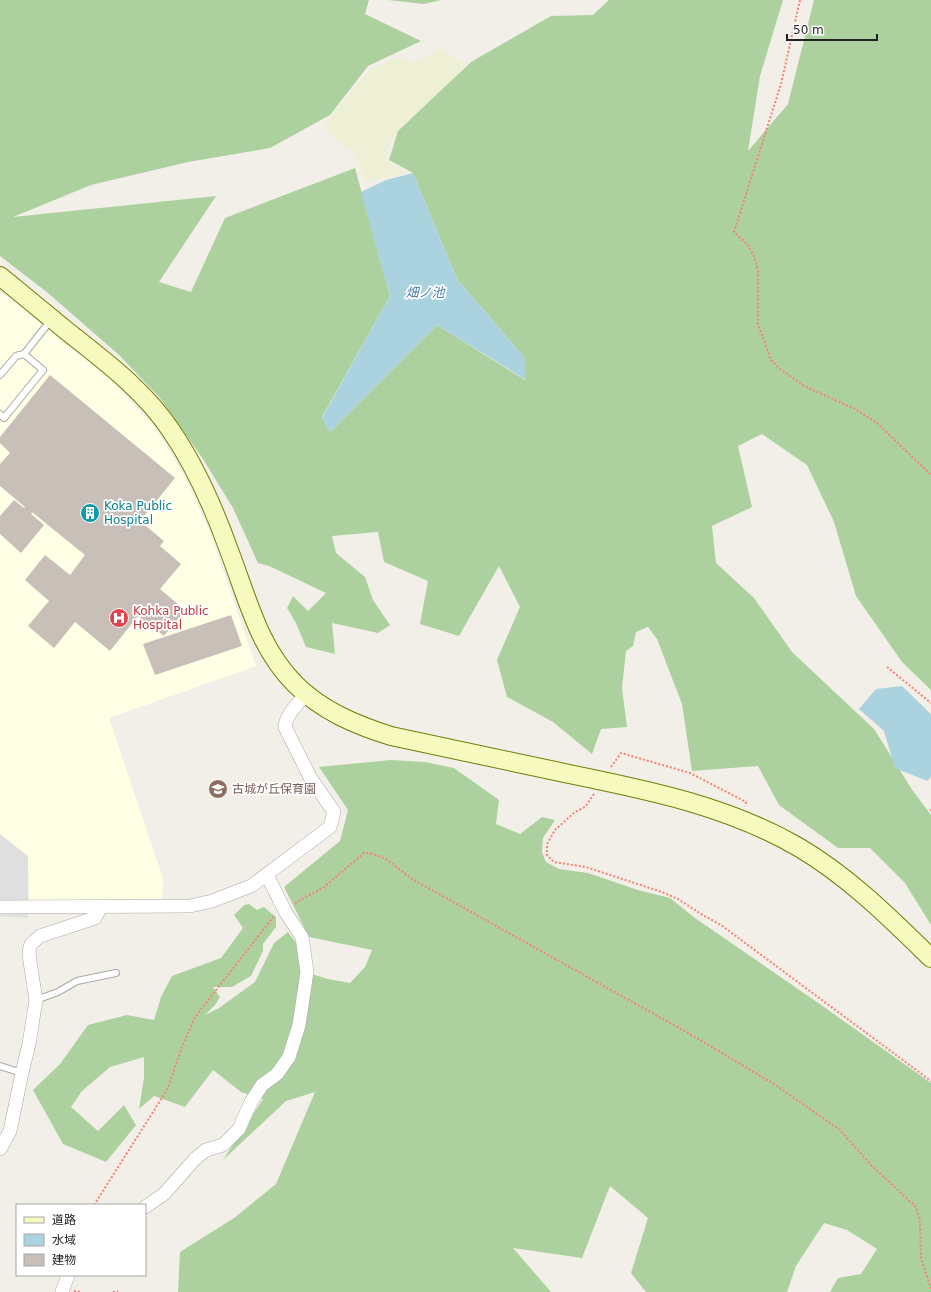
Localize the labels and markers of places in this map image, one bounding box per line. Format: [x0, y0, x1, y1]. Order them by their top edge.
place label: Koka Public Hospital [104, 499, 172, 527]
building icon: Koka Public Hospital [79, 502, 101, 524]
place label: Kohka Public Hospital [133, 604, 209, 632]
hospital icon: Kohka Public Hospital [108, 607, 130, 629]
school or university icon: 古城が丘保育園 [207, 778, 229, 800]
place label: 古城が丘保育園 [232, 782, 316, 796]

